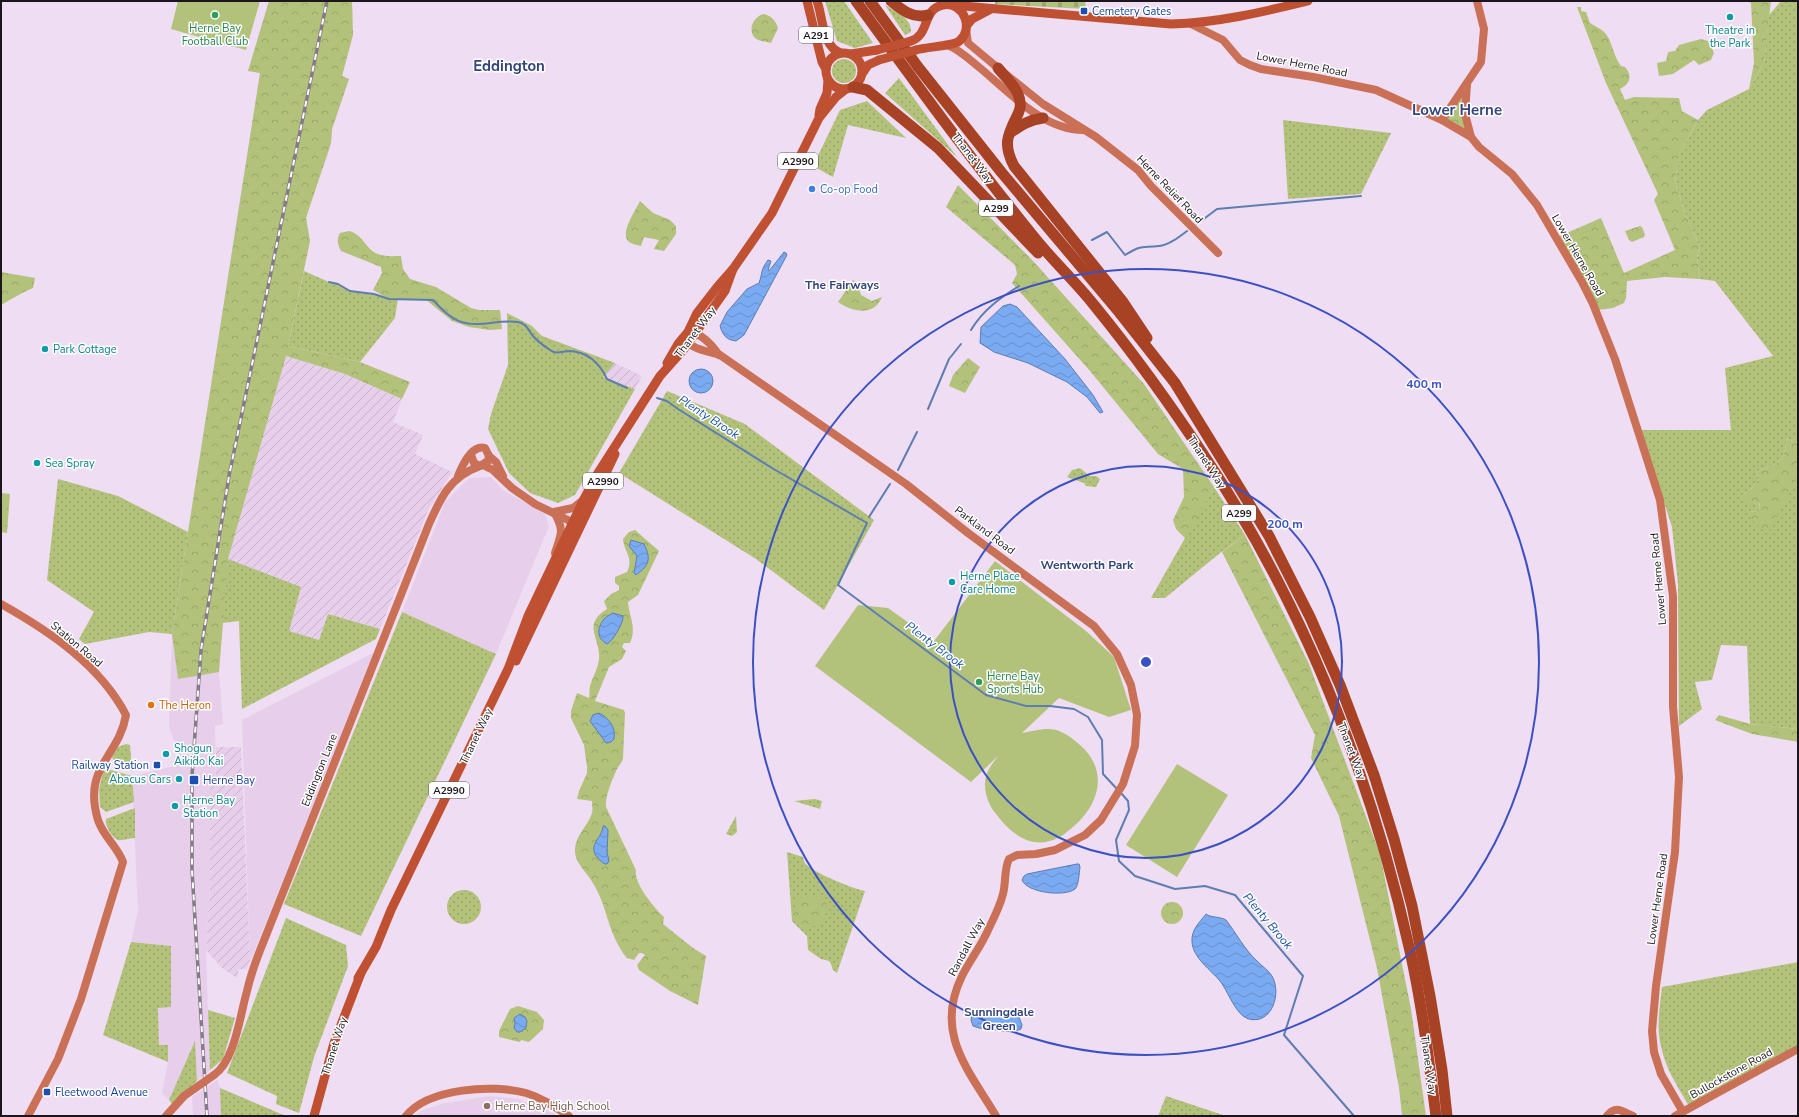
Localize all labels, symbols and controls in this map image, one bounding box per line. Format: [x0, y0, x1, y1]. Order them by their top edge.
place label: Cemetery Gates [1092, 4, 1171, 19]
marker: Cemetery Gates [1079, 6, 1089, 16]
marker: Herne Bay Football Club [210, 10, 220, 20]
marker: Theatre in the Park [1725, 12, 1735, 22]
place label: Herne Bay Football Club [182, 21, 248, 49]
place label: Theatre in the Park [1705, 23, 1755, 51]
road number: A291 [799, 27, 833, 43]
street label: Lower Herne Road [1255, 48, 1349, 81]
district label: Eddington [473, 56, 545, 76]
district label: Lower Herne [1412, 100, 1502, 120]
street label: Thanet Way [948, 130, 997, 187]
street label: Herne Relief Road [1133, 152, 1206, 227]
road number: A2990 [778, 153, 818, 169]
place label: Co-op Food [820, 182, 878, 197]
marker: Co-op Food [807, 184, 817, 194]
road number: A299 [979, 200, 1013, 216]
street label: Lower Herne Road [1548, 211, 1607, 299]
district label: The Fairways [805, 277, 879, 293]
street label: Thanet Way [671, 303, 720, 361]
place label: Park Cottage [53, 342, 117, 357]
marker: Park Cottage [40, 344, 50, 354]
text: 400 m [1406, 376, 1442, 392]
water label: Plenty Brook [675, 391, 743, 443]
street label: Thanet Way [1184, 433, 1229, 492]
place label: Sea Spray [45, 456, 95, 471]
marker: Sea Spray [32, 458, 42, 468]
road number: A2990 [583, 473, 623, 489]
street label: Parkland Road [951, 503, 1018, 558]
road number: A299 [1222, 505, 1256, 521]
text: 200 m [1267, 516, 1303, 532]
street label: Lower Herne Road [1647, 532, 1670, 626]
district label: Wentworth Park [1040, 557, 1134, 573]
place label: Herne Place Care Home [960, 569, 1020, 597]
marker: Herne Place Care Home [947, 577, 957, 587]
street label: Station Road [47, 618, 106, 671]
water label: Plenty Brook [902, 618, 968, 673]
centre of rings [1139, 655, 1153, 669]
place label: Herne Bay Sports Hub [987, 669, 1043, 697]
marker: Herne Bay Sports Hub [974, 677, 984, 687]
place label: The Heron [159, 698, 211, 713]
marker: The Heron [146, 700, 156, 710]
street label: Thanet Way [456, 705, 497, 767]
street label: Thanet Way [1334, 720, 1369, 782]
street label: Eddington Lane [298, 731, 341, 809]
place label: Shogun Aikido Kai [174, 741, 223, 769]
marker: Shogun Aikido Kai [161, 749, 171, 759]
place label: Railway Station [72, 758, 149, 773]
marker: Railway Station [152, 760, 162, 770]
place label: Abacus Cars [109, 772, 171, 787]
place label: Herne Bay [203, 773, 255, 788]
marker: Abacus Cars [174, 774, 184, 784]
marker: Herne Bay [188, 774, 200, 786]
road number: A2990 [429, 782, 469, 798]
place label: Herne Bay Station [183, 793, 235, 821]
marker: Herne Bay Station [170, 801, 180, 811]
street label: Lower Herne Road [1644, 852, 1671, 946]
water label: Plenty Brook [1240, 889, 1297, 954]
street label: Randall Way [945, 915, 988, 979]
district label: Sunningdale Green [964, 1004, 1034, 1034]
street label: Thanet Way [318, 1015, 351, 1077]
street label: Thanet Way [1417, 1034, 1440, 1096]
street label: Bullockstone Road [1687, 1044, 1775, 1102]
place label: Fleetwood Avenue [55, 1085, 148, 1100]
marker: Fleetwood Avenue [42, 1087, 52, 1097]
place label: Herne Bay High School [495, 1099, 611, 1114]
marker: Herne Bay High School [482, 1101, 492, 1111]

